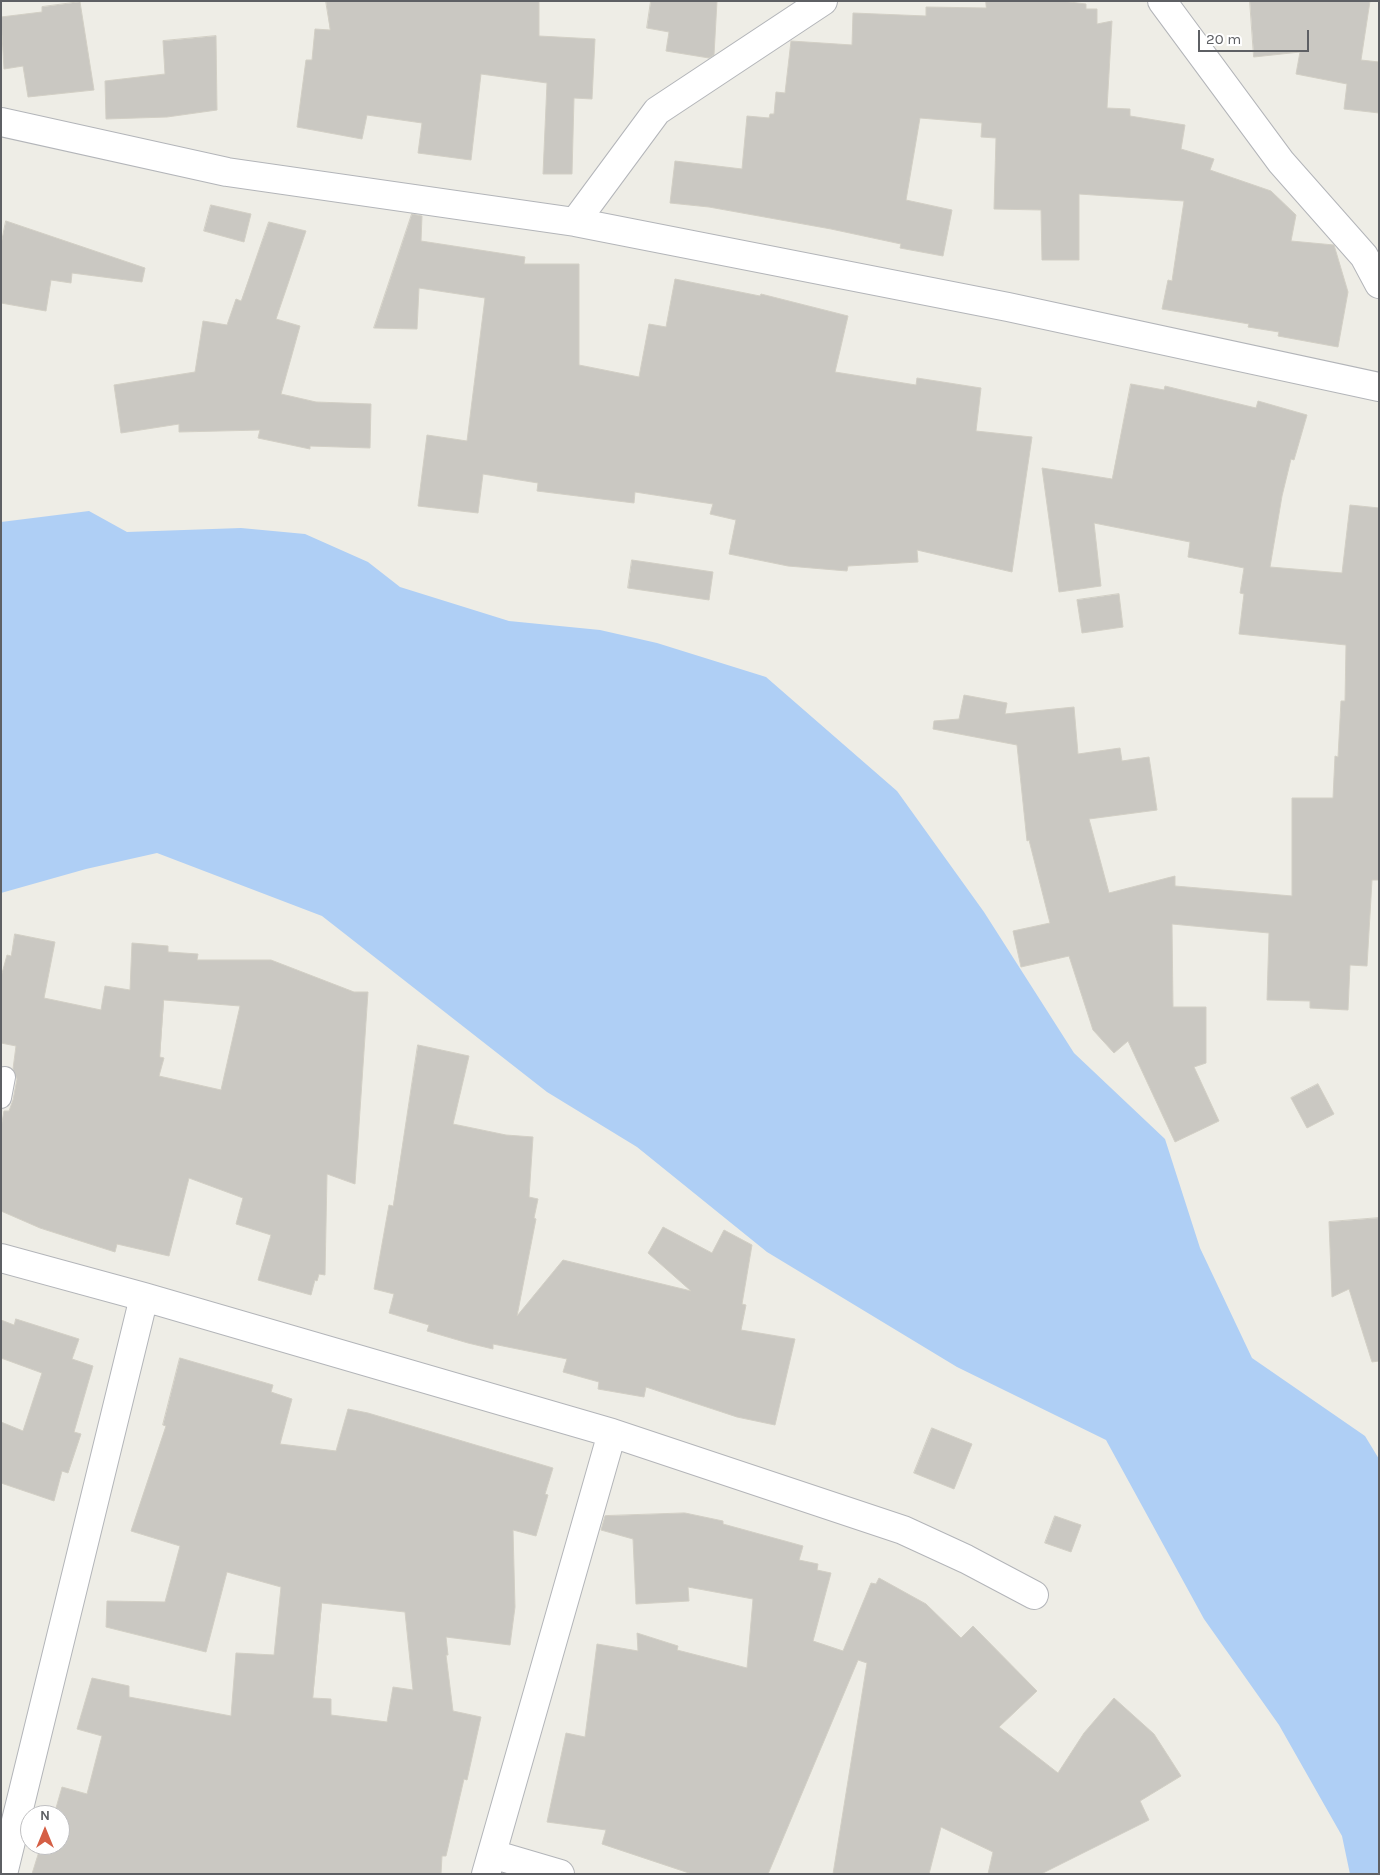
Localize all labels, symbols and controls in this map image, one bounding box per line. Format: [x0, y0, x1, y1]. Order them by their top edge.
scale bar [1200, 20, 1311, 52]
text: 20 m [1206, 30, 1241, 48]
north arrow [20, 1805, 70, 1855]
text: N [40, 1807, 50, 1824]

